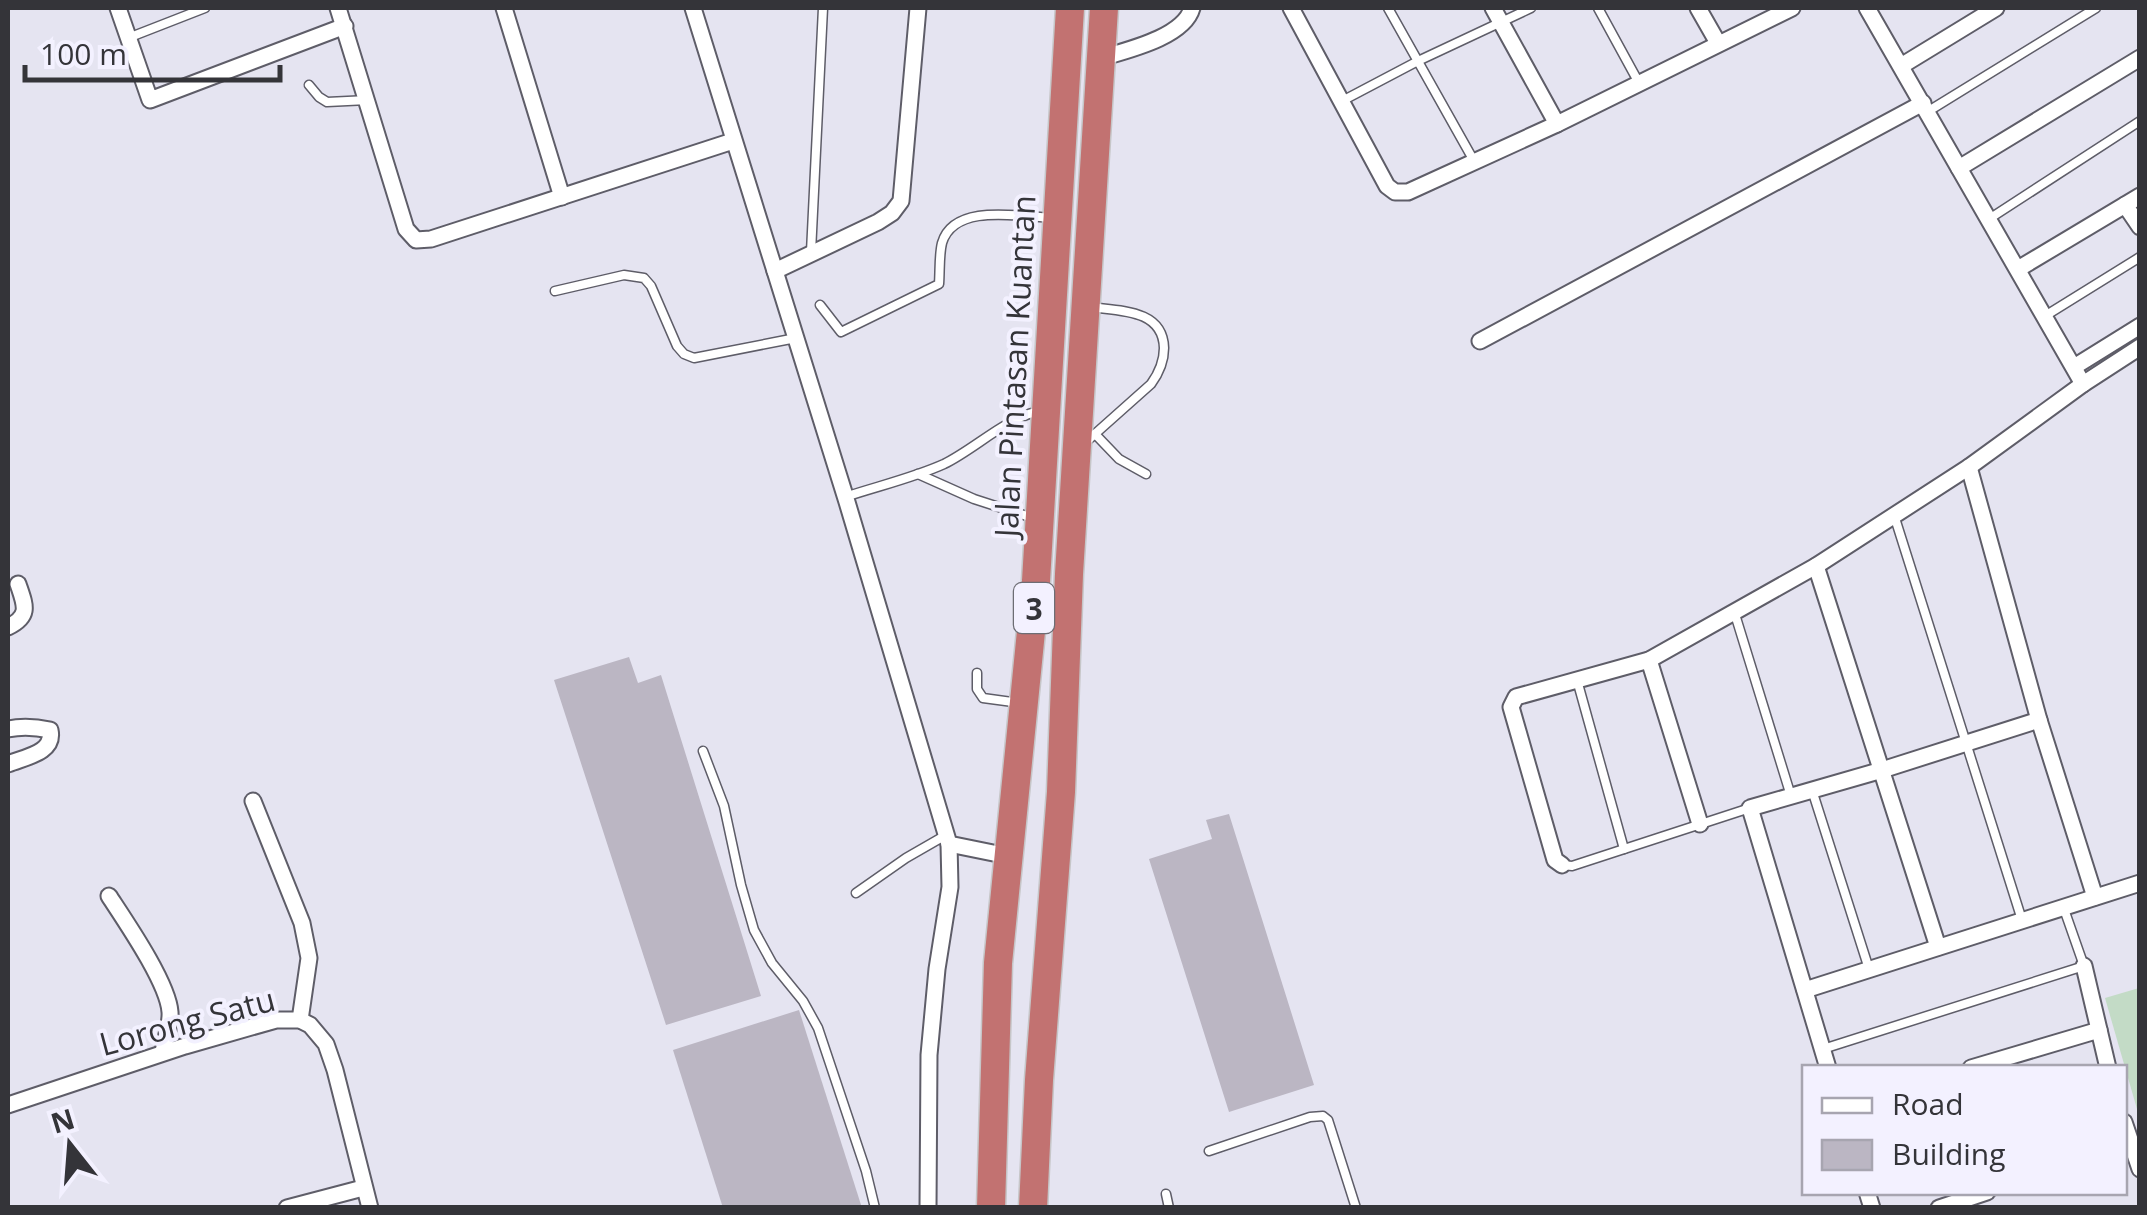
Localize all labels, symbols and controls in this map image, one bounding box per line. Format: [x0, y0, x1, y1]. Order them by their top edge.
scale bar [25, 20, 280, 82]
text: 100 m [40, 33, 127, 74]
street label: Jalan Pintasan Kuantan [983, 194, 1044, 541]
road number: 3 [1014, 583, 1054, 633]
street label: Lorong Satu [95, 977, 279, 1065]
legend [1802, 1065, 2127, 1195]
text: Road [1892, 1083, 1964, 1124]
north arrow [20, 1095, 120, 1195]
text: N [46, 1099, 79, 1142]
text: Building [1892, 1133, 2006, 1174]

